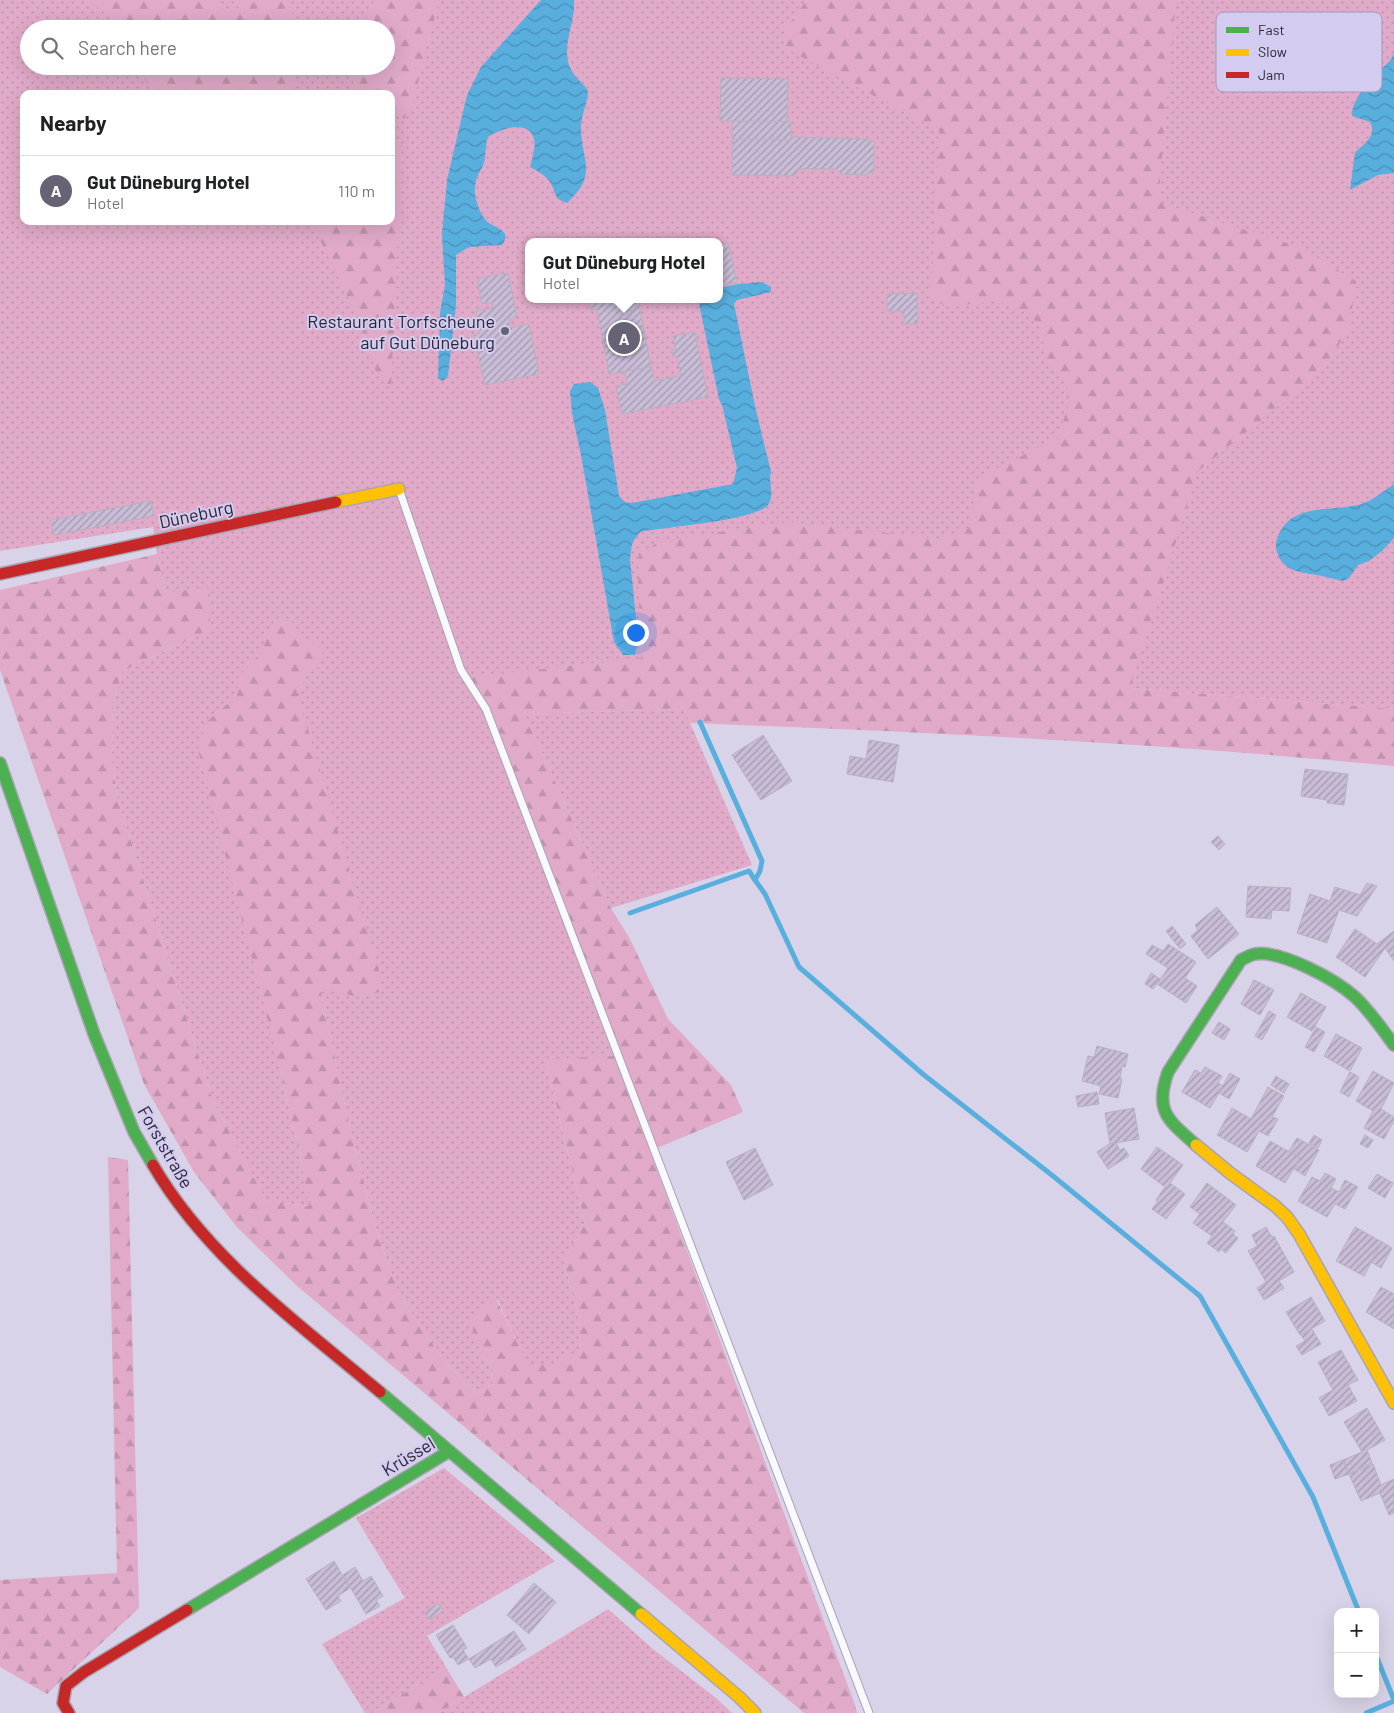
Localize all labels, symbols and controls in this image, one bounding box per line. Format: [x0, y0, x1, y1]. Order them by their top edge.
legend [1216, 12, 1382, 92]
search box [20, 20, 395, 75]
text: Fast [1258, 21, 1284, 38]
icon: search [38, 34, 66, 62]
text: Search here [78, 36, 177, 59]
text: Slow [1258, 43, 1287, 60]
text: Jam [1258, 66, 1285, 83]
text: Nearby [40, 110, 106, 135]
text: Gut Düneburg Hotel [87, 170, 249, 193]
text: A [51, 181, 61, 200]
text: 110 m [338, 181, 375, 200]
text: Hotel [87, 193, 124, 212]
popup [525, 238, 723, 303]
text: Gut Düneburg Hotel [543, 250, 705, 273]
text: Hotel [543, 273, 580, 292]
place label: Restaurant Torfscheune auf Gut Düneburg [307, 310, 495, 353]
pin: A [608, 319, 640, 357]
marker: Restaurant Torfscheune auf Gut Düneburg [499, 325, 511, 337]
street label: Düneburg [157, 495, 235, 533]
your location [623, 620, 649, 646]
street label: Forststraße [134, 1102, 198, 1192]
street label: Krüssel [377, 1432, 439, 1480]
map controls [1334, 1608, 1379, 1698]
button: + [1334, 1608, 1379, 1653]
button: − [1334, 1653, 1379, 1698]

